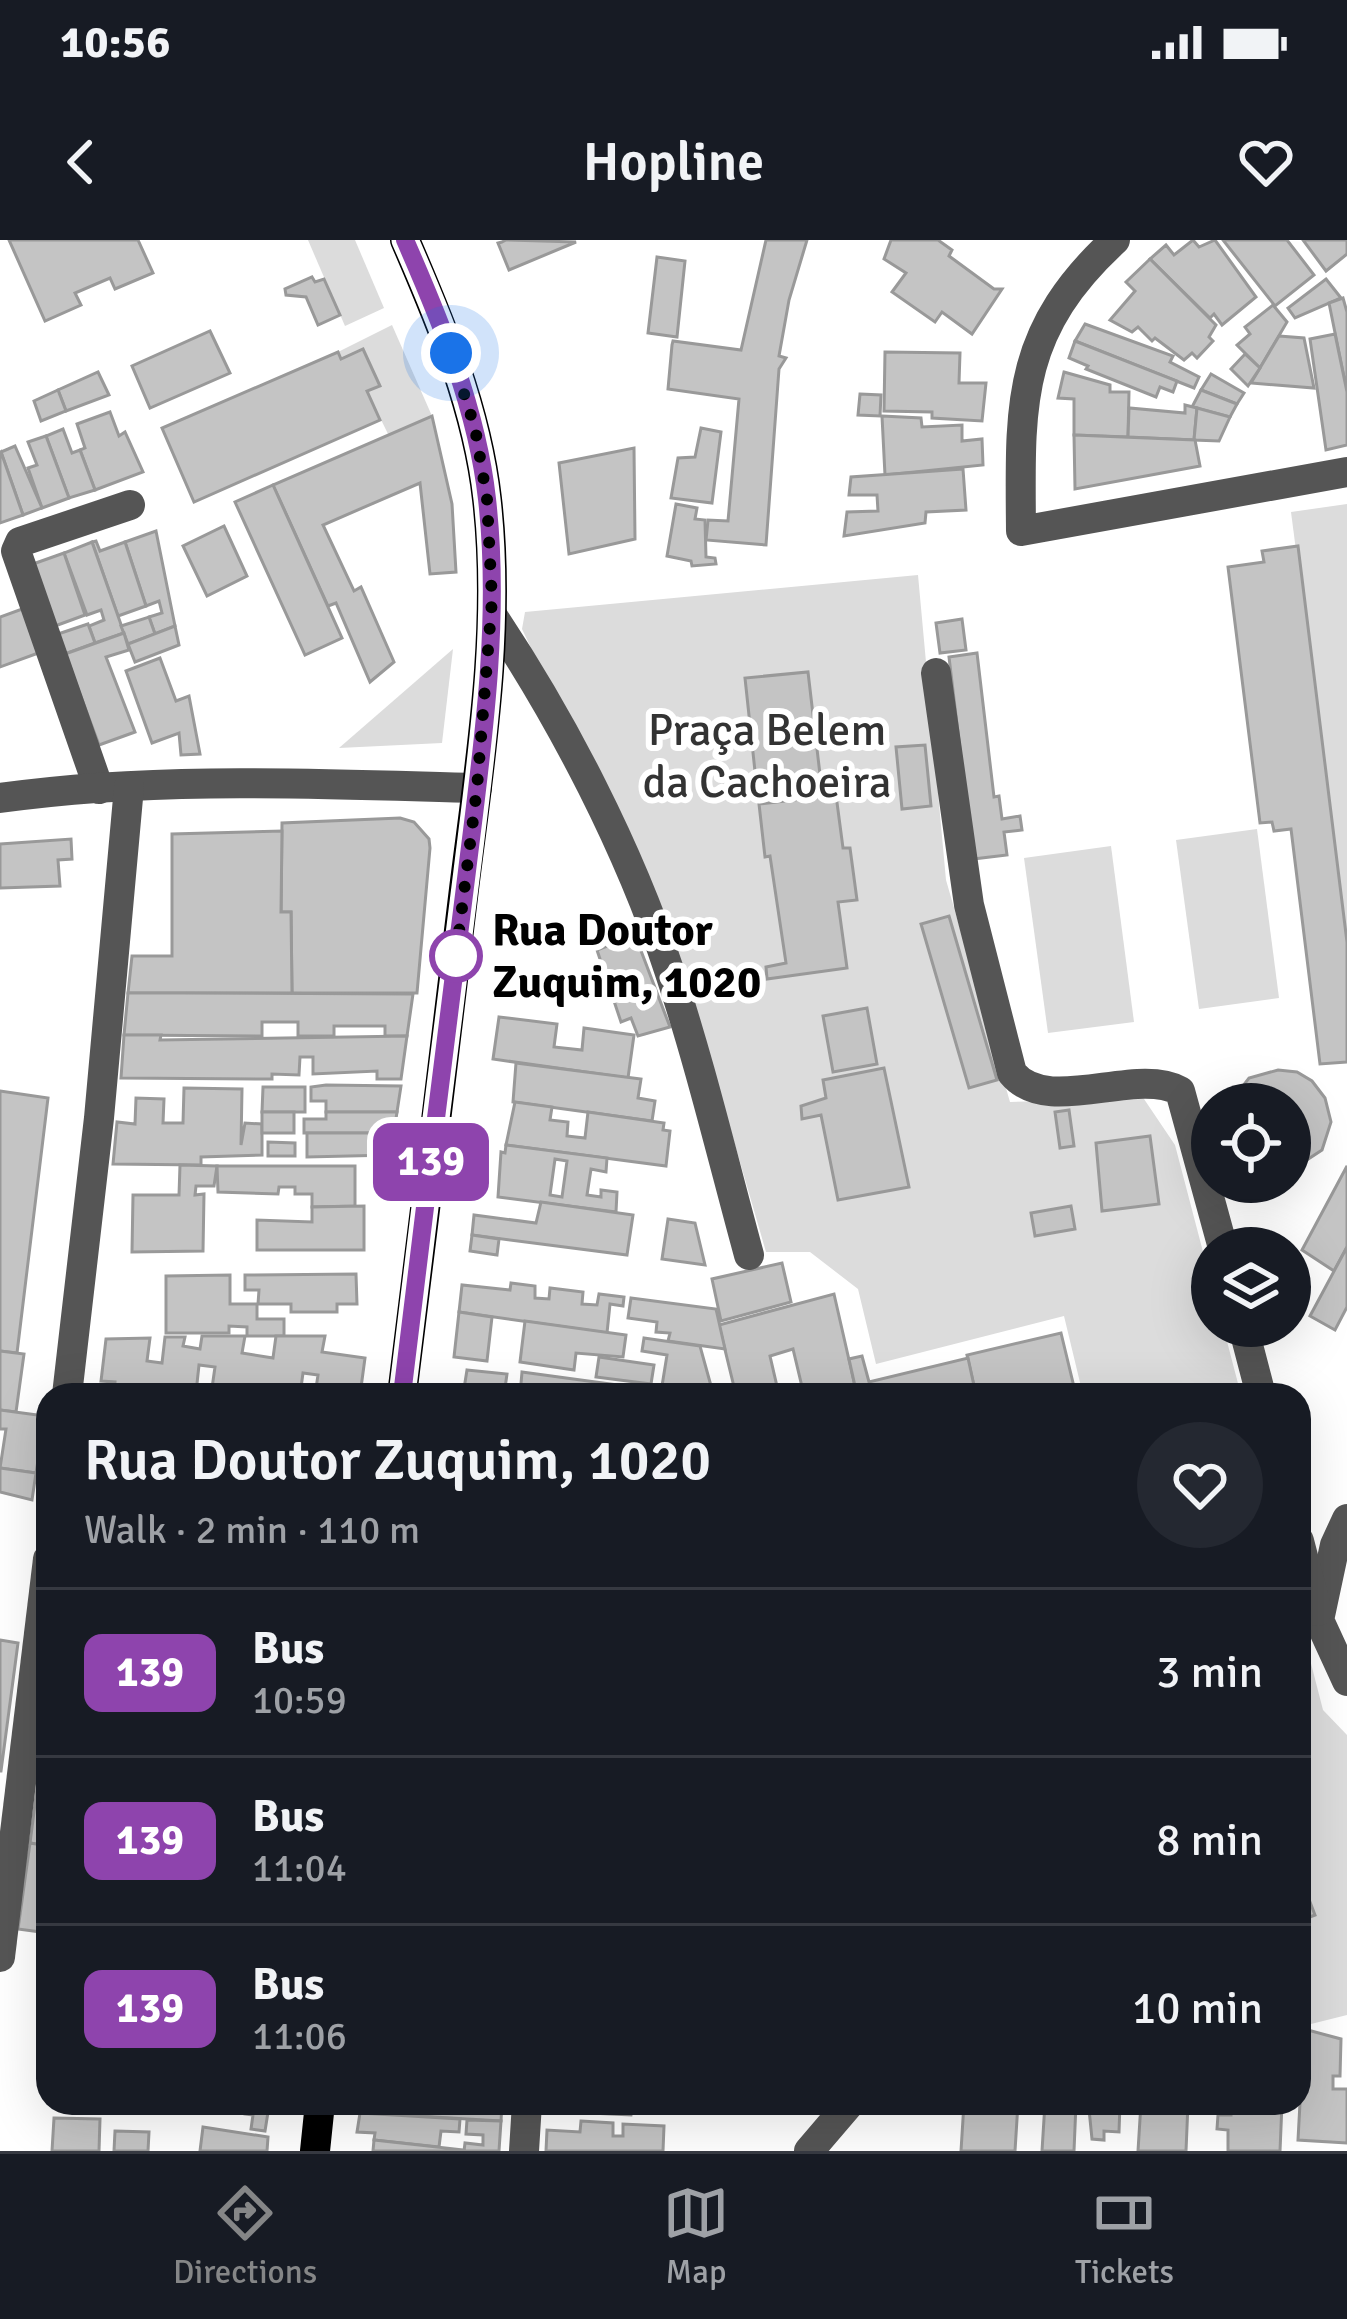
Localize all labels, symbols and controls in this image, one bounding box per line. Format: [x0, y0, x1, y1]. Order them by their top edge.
text: 10:56 [60, 15, 170, 70]
icon: back [48, 129, 114, 195]
text: Hopline [583, 129, 764, 196]
icon: heart [1233, 129, 1299, 195]
your location [421, 323, 481, 383]
park label: Praça Belem da Cachoeira [643, 703, 891, 810]
place label: Rua Doutor Zuquim, 1020 [492, 903, 761, 1010]
marker: Rua Doutor Zuquim, 1020 [431, 931, 481, 981]
map controls [1191, 1083, 1311, 1347]
button: locate [1191, 1083, 1311, 1203]
line badge: 139 [362, 1123, 500, 1201]
text: 139 [397, 1136, 465, 1187]
button: layers [1191, 1227, 1311, 1347]
button: heart [1137, 1422, 1263, 1548]
text: Rua Doutor Zuquim, 1020 [84, 1425, 711, 1496]
text: Walk · 2 min · 110 m [84, 1506, 420, 1554]
text: Bus [252, 1621, 324, 1676]
text: 3 min [1156, 1645, 1263, 1700]
text: 139 [116, 1647, 184, 1698]
text: 10:59 [252, 1676, 347, 1724]
text: Bus [252, 1789, 324, 1844]
text: 8 min [1156, 1813, 1263, 1868]
text: 139 [116, 1815, 184, 1866]
text: 11:04 [252, 1844, 347, 1892]
text: Bus [252, 1957, 324, 2012]
text: 10 min [1132, 1981, 1263, 2036]
text: 139 [116, 1983, 184, 2034]
text: 11:06 [252, 2012, 347, 2060]
tab: Directions [173, 2180, 317, 2293]
tab: Map [663, 2180, 729, 2293]
tab: Tickets [1075, 2180, 1174, 2293]

